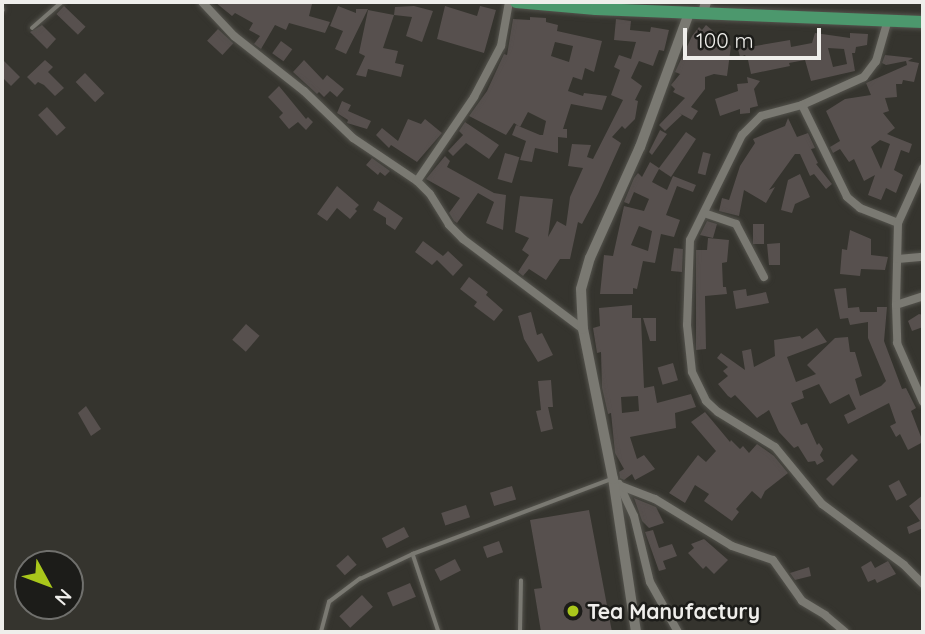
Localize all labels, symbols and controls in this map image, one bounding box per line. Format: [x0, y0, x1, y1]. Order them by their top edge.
scale bar [687, 14, 825, 58]
text: 100 m [696, 27, 754, 53]
north arrow [14, 550, 84, 620]
text: N [50, 584, 77, 611]
place label: Tea Manufactury [587, 598, 760, 624]
marker: Tea Manufactury [565, 603, 581, 619]

